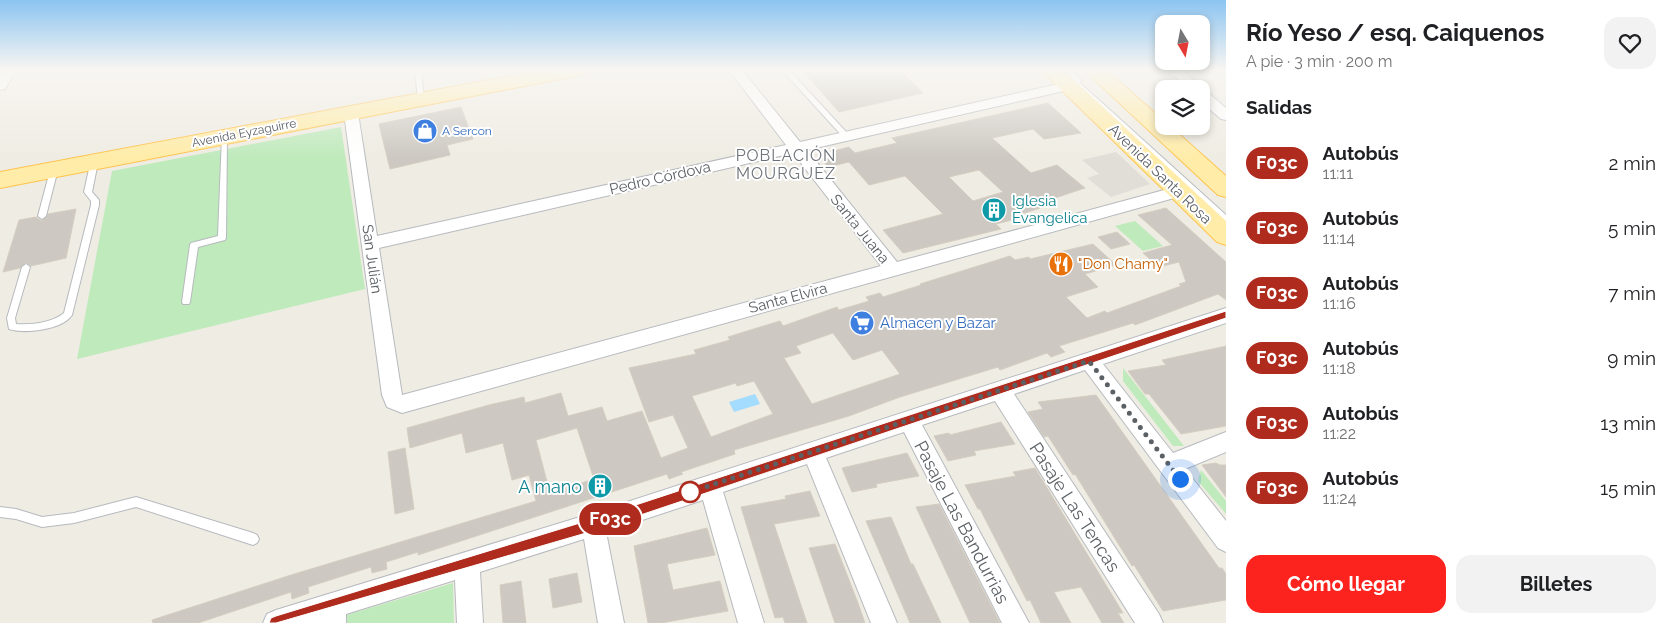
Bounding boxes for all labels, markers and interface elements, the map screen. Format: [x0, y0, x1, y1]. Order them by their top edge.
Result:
north arrow [1155, 15, 1210, 70]
map controls [1155, 15, 1210, 135]
button: heart [1604, 17, 1656, 69]
text: Río Yeso / esq. Caiquenos [1246, 18, 1544, 47]
text: A pie · 3 min · 200 m [1246, 52, 1392, 71]
button: layers [1155, 80, 1210, 135]
text: Salidas [1246, 96, 1312, 118]
street label: Avenida Eyzaguirre [191, 116, 297, 150]
shop icon: A Sercon [412, 118, 438, 144]
street label: Avenida Santa Rosa [1105, 120, 1215, 228]
place label: A Sercon [442, 124, 492, 138]
text: Autobús [1323, 142, 1399, 164]
district label: POBLACIÓN MOURGUEZ [736, 145, 836, 183]
text: F03c [1256, 152, 1298, 173]
text: 2 min [1609, 152, 1656, 174]
street label: Pedro Córdova [608, 158, 712, 198]
text: 11:11 [1323, 164, 1353, 183]
street label: Santa Juana [827, 191, 893, 267]
place label: Iglesia Evangelica [1012, 192, 1087, 227]
building icon: Iglesia Evangelica [981, 197, 1007, 223]
text: Autobús [1323, 207, 1399, 229]
text: F03c [1256, 217, 1298, 238]
text: 5 min [1608, 217, 1656, 239]
street label: San Julián [358, 223, 386, 295]
text: 11:14 [1323, 229, 1355, 248]
restaurant icon: "Don Chamy" [1048, 251, 1074, 277]
place label: "Don Chamy" [1078, 255, 1168, 273]
text: Autobús [1323, 272, 1399, 294]
street label: Santa Elvira [747, 279, 829, 317]
text: F03c [1256, 282, 1298, 303]
text: 7 min [1608, 282, 1656, 304]
text: 11:16 [1323, 294, 1356, 313]
supermarket icon: Almacen y Bazar [849, 310, 875, 336]
place label: Almacen y Bazar [880, 314, 997, 332]
text: Autobús [1323, 337, 1399, 359]
text: F03c [1256, 347, 1298, 368]
text: 9 min [1607, 347, 1656, 369]
text: 11:18 [1323, 359, 1356, 378]
text: Autobús [1323, 402, 1399, 424]
text: F03c [1256, 412, 1298, 433]
text: 13 min [1600, 412, 1656, 434]
text: 11:22 [1323, 424, 1356, 443]
street label: Pasaje Las Bandurrias [910, 437, 1014, 607]
street label: Pasaje Las Tencas [1025, 438, 1125, 576]
your location [1168, 467, 1193, 492]
text: Autobús [1323, 467, 1399, 489]
building icon: A mano [587, 473, 613, 499]
place label: A mano [518, 476, 582, 497]
text: F03c [1256, 477, 1298, 498]
text: 15 min [1600, 477, 1656, 499]
unlabelled marker [679, 481, 701, 503]
text: 11:24 [1323, 489, 1356, 508]
line badge: F03c [575, 503, 645, 535]
text: F03c [589, 508, 631, 529]
button: Cómo llegar [1246, 555, 1446, 613]
button: Billetes [1456, 555, 1656, 613]

